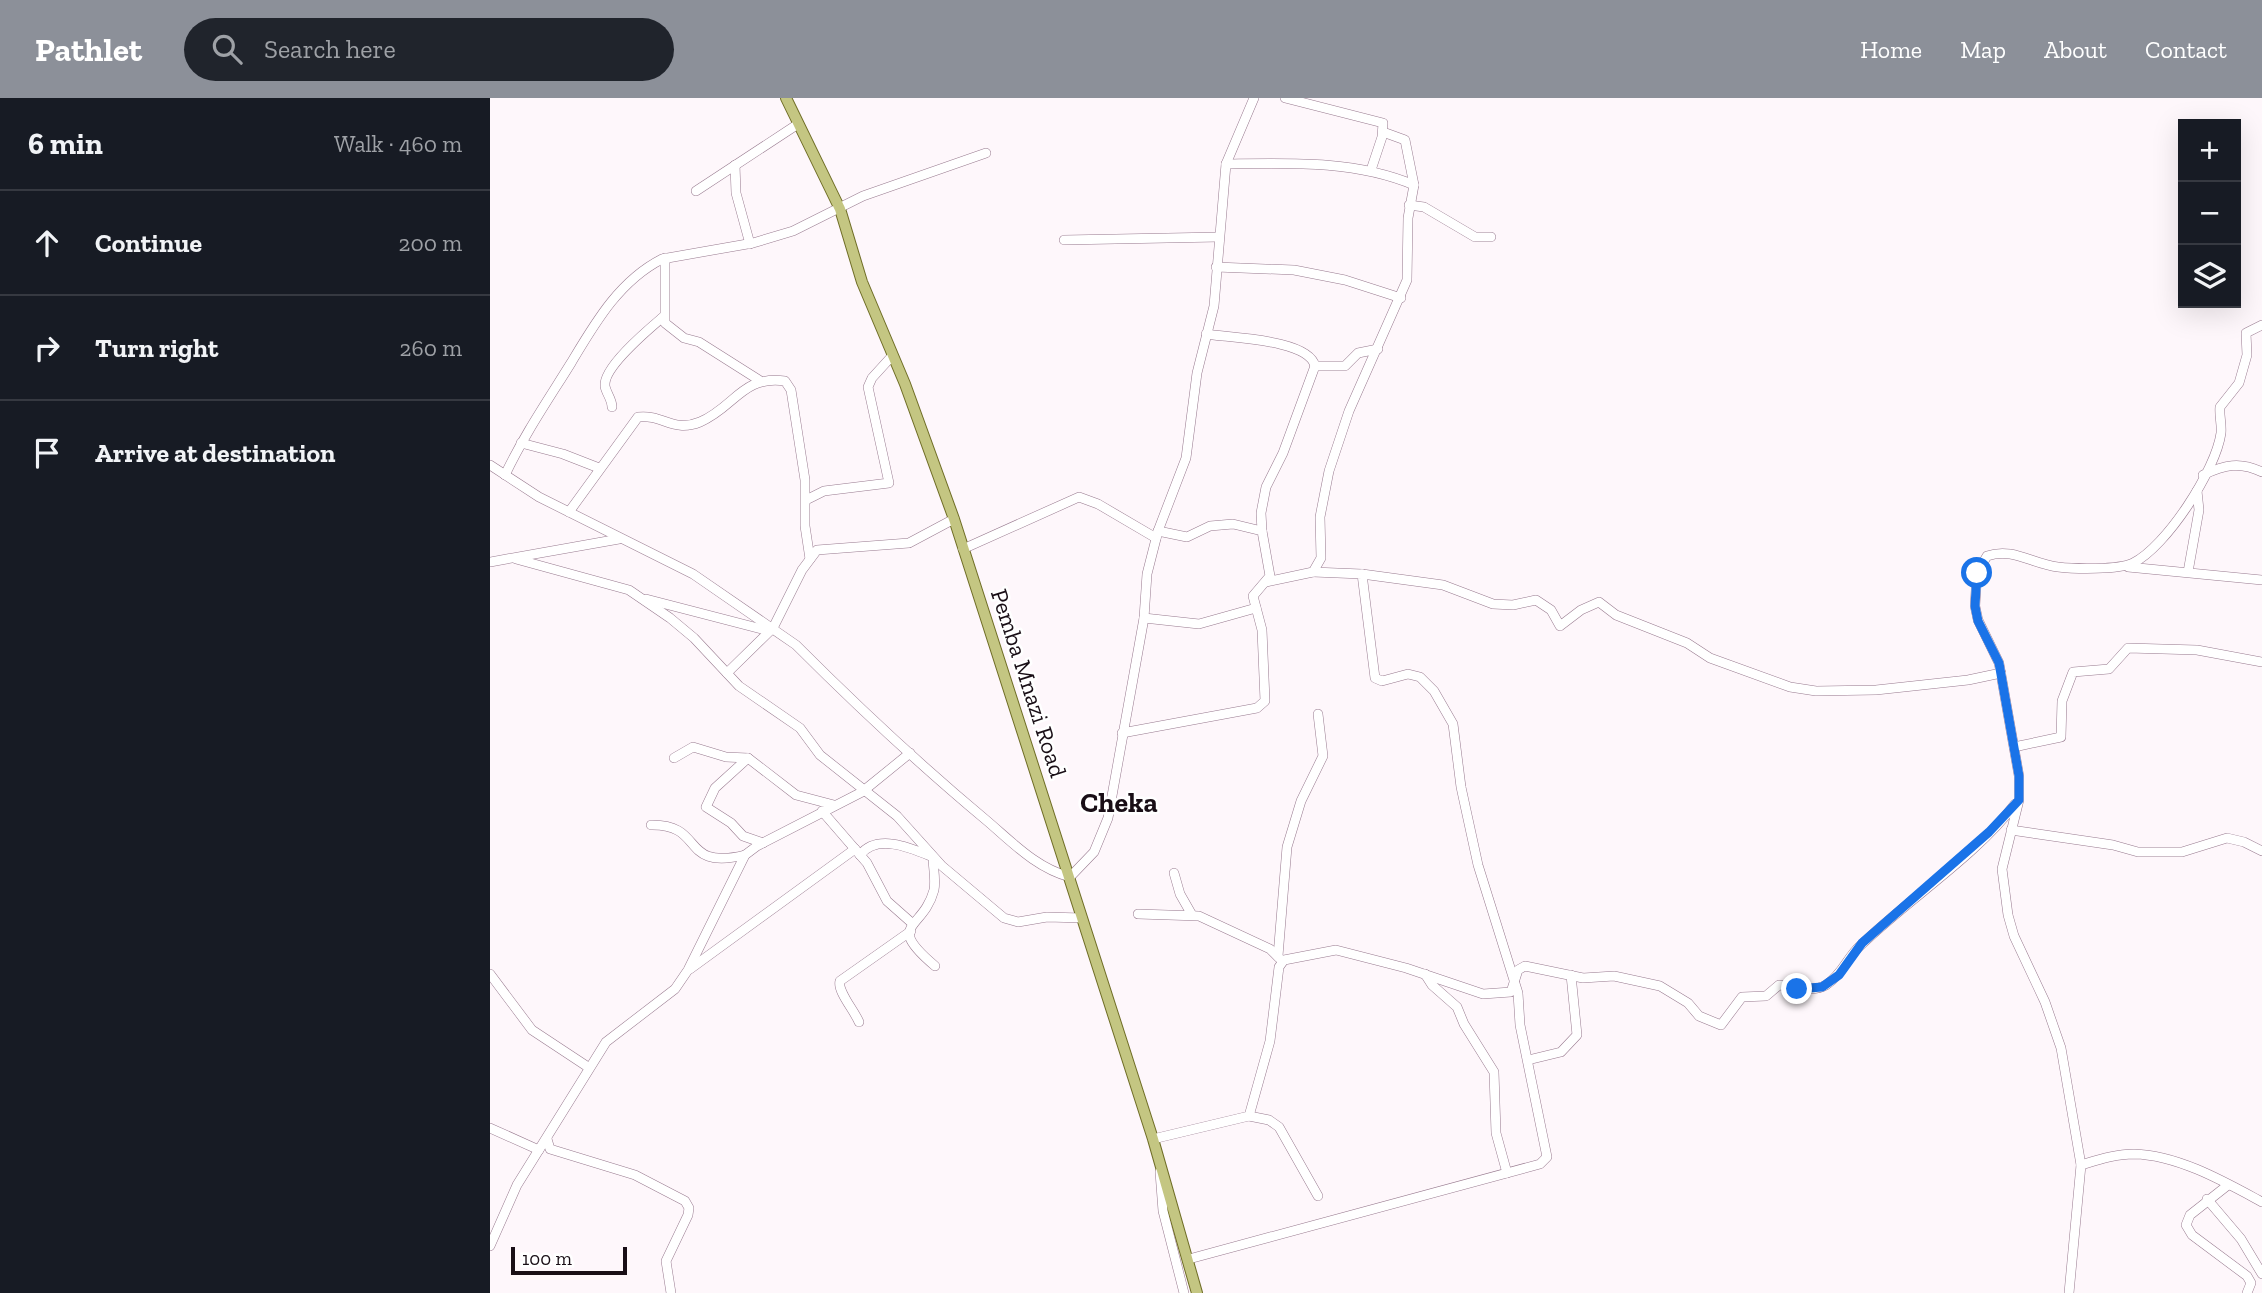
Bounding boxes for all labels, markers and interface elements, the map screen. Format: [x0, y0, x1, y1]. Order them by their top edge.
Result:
search box [184, 18, 674, 81]
text: Pathlet [35, 30, 142, 69]
icon: search [208, 30, 246, 68]
text: Search here [264, 33, 396, 65]
text: Home [1860, 35, 1922, 64]
text: Map [1960, 35, 2006, 64]
text: About [2044, 35, 2107, 64]
text: Contact [2145, 35, 2227, 64]
map controls [2178, 119, 2241, 308]
button: + [2178, 119, 2241, 182]
text: 6 min [28, 126, 103, 162]
text: Walk · 460 m [334, 130, 462, 158]
button: − [2178, 182, 2241, 245]
icon: ahead [28, 224, 66, 262]
text: Continue [95, 227, 202, 259]
text: 200 m [399, 229, 462, 257]
button: layers [2178, 245, 2241, 308]
icon: right [28, 329, 66, 367]
text: Turn right [95, 332, 218, 364]
text: 260 m [400, 334, 462, 362]
icon: arrive [28, 434, 66, 472]
text: Arrive at destination [95, 437, 335, 469]
route start [1961, 557, 1992, 588]
street label: Pemba Mnazi Road [985, 585, 1073, 781]
district label: Cheka [1080, 786, 1158, 819]
route end [1781, 973, 1812, 1004]
scale bar [511, 1244, 626, 1276]
text: 100 m [522, 1247, 572, 1270]

